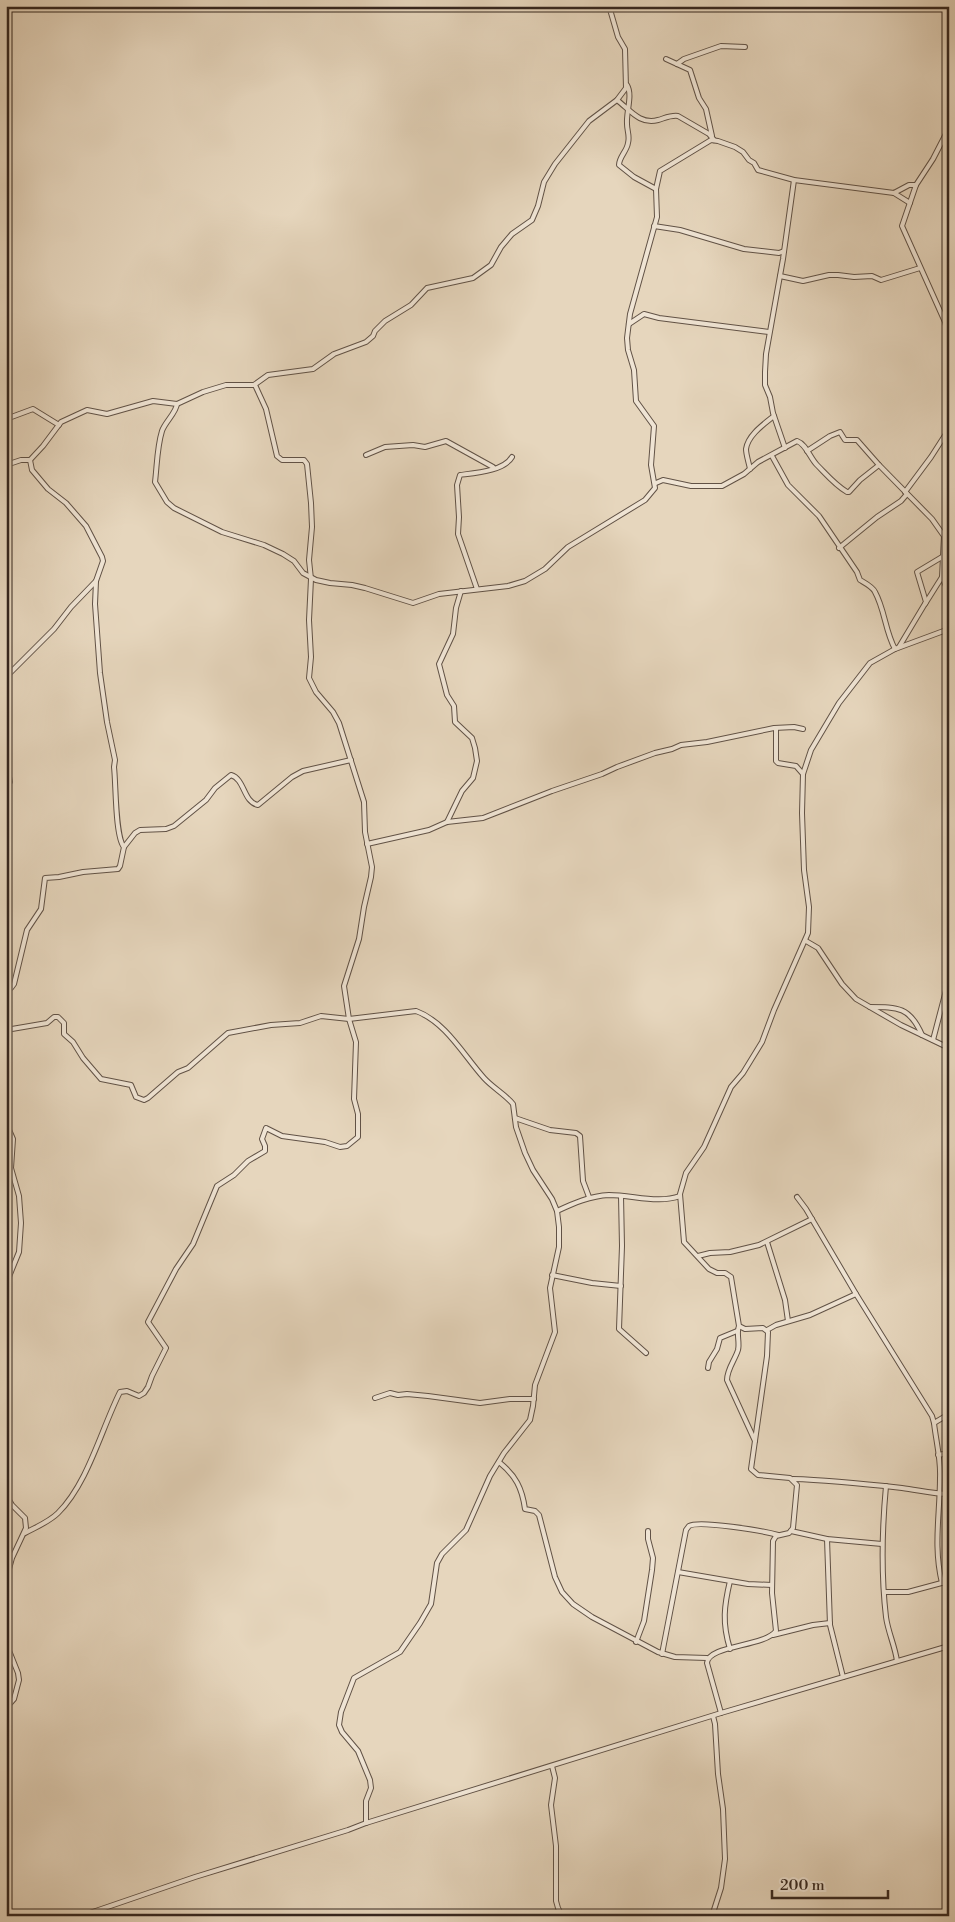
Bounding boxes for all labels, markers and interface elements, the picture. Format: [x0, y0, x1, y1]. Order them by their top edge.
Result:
scale bar [772, 1867, 889, 1899]
text: 200 m [780, 1876, 825, 1895]

